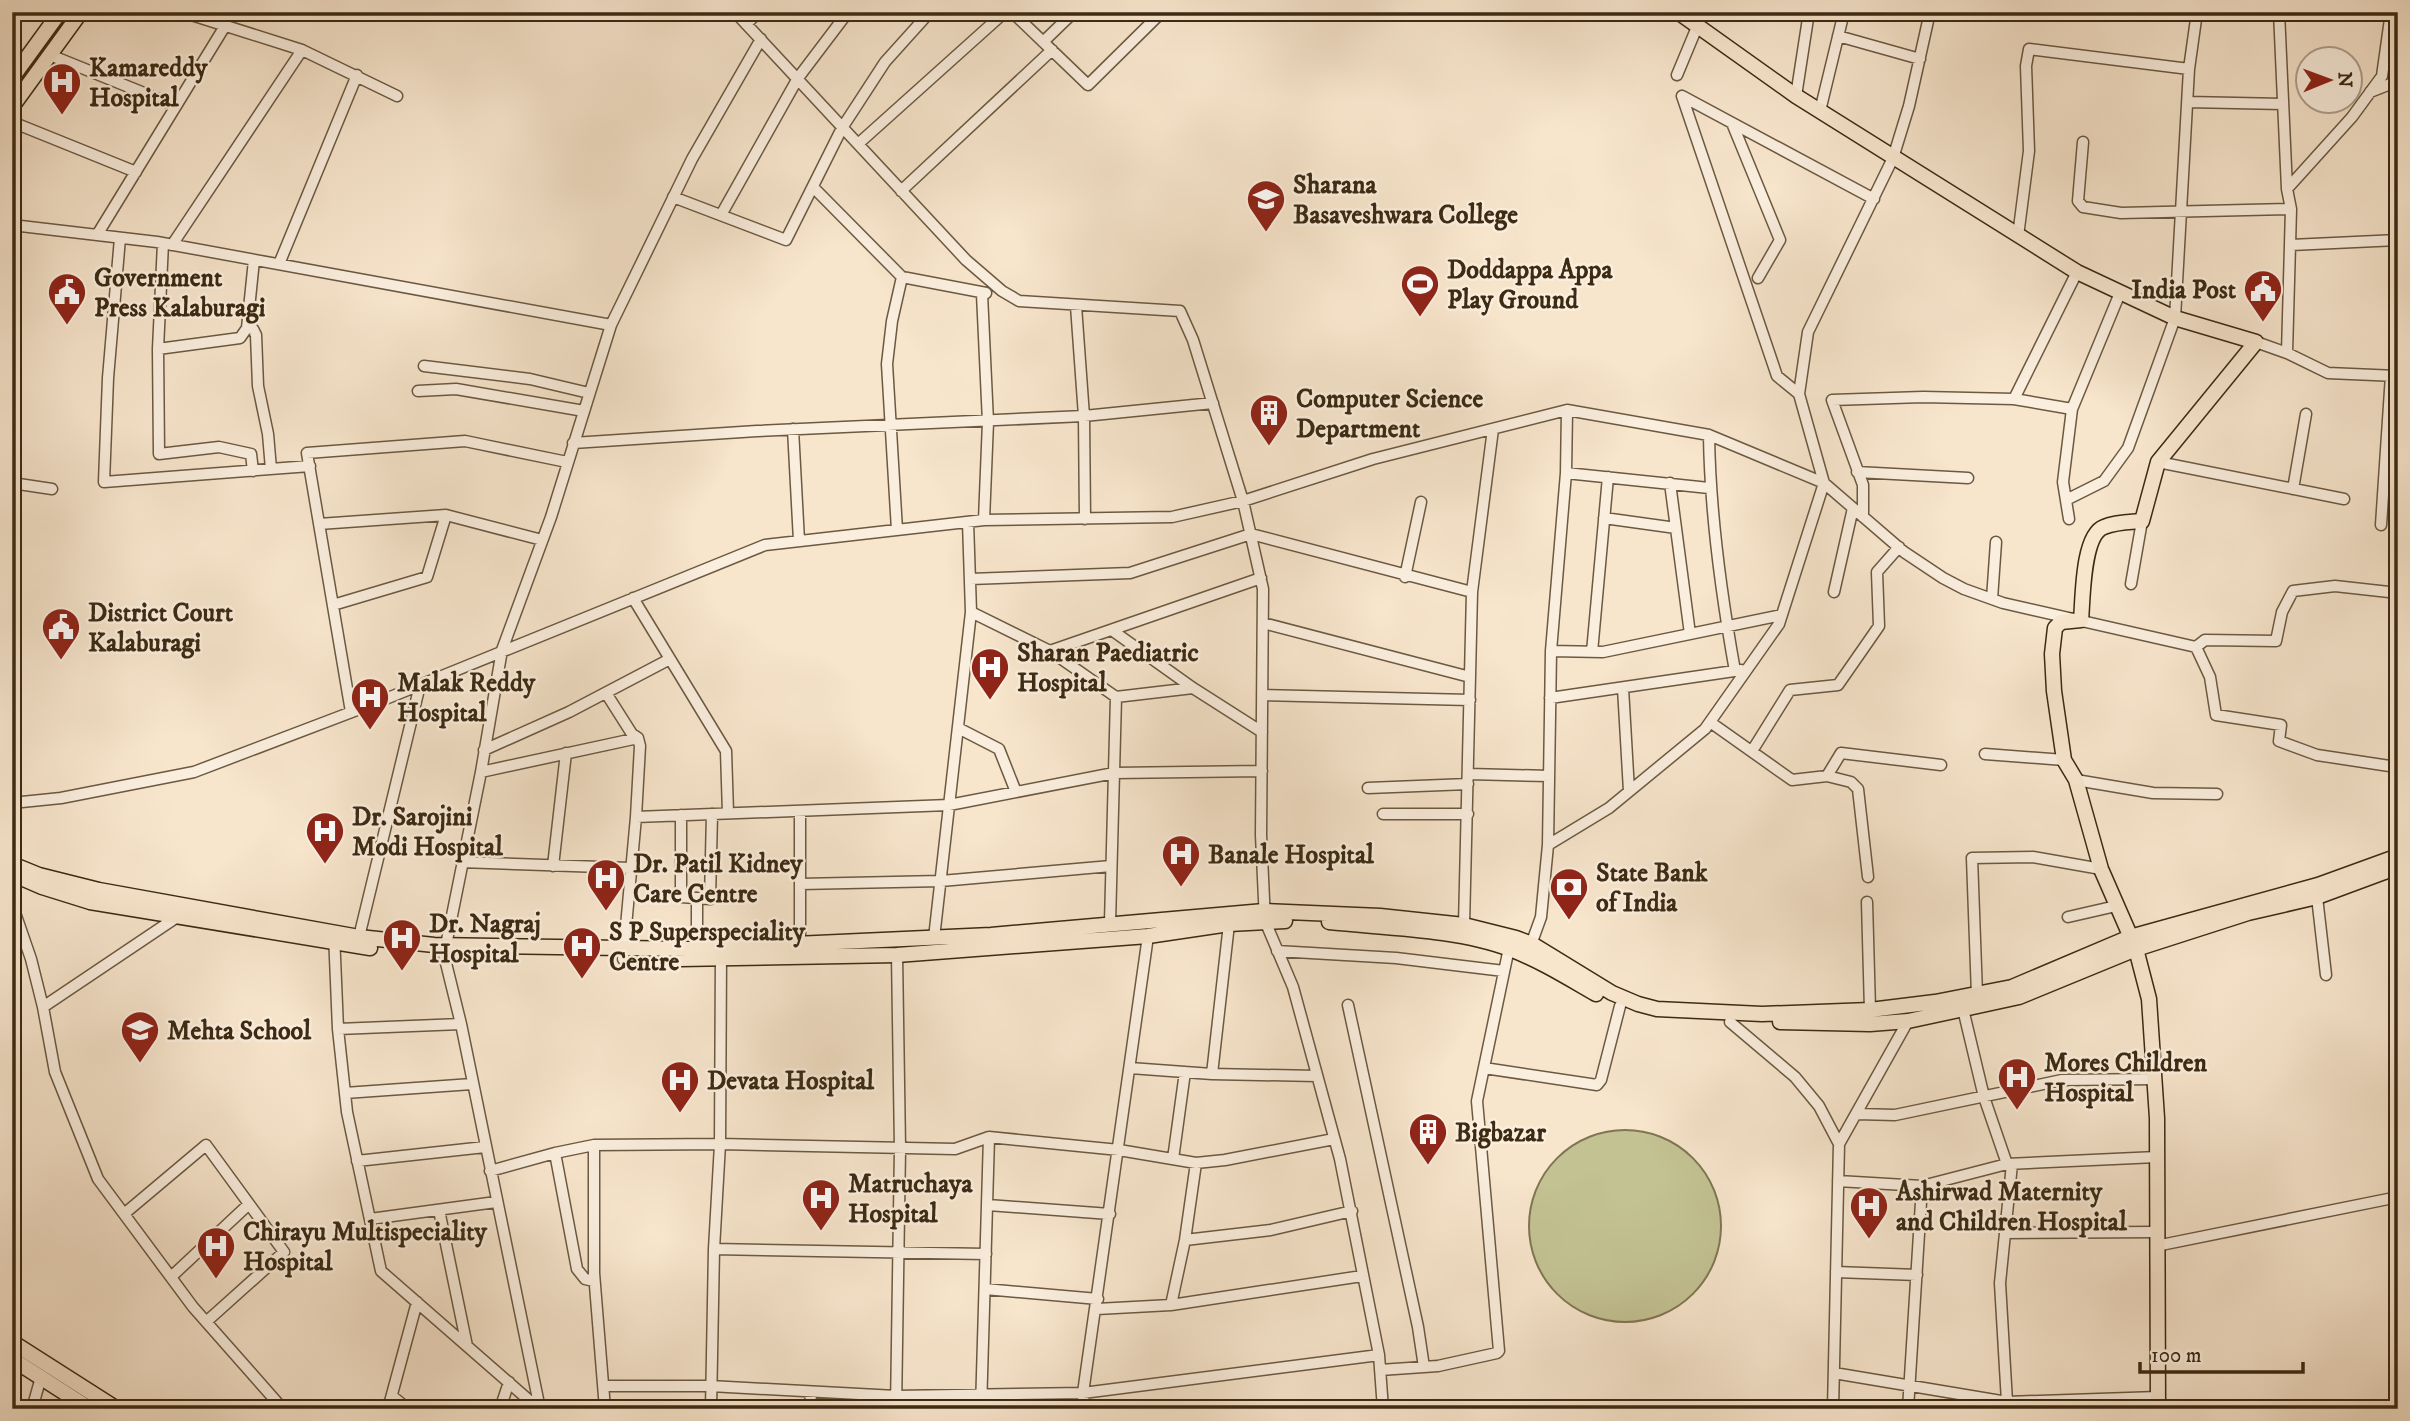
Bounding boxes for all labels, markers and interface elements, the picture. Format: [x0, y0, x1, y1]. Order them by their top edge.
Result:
north arrow [2294, 46, 2364, 116]
place label: Kamareddy Hospital [89, 52, 208, 115]
hospital icon: Kamareddy Hospital [41, 61, 83, 116]
text: N [2333, 72, 2356, 88]
place label: Sharana Basaveshwara College [1293, 169, 1518, 232]
school or university icon: Sharana Basaveshwara College [1245, 178, 1287, 233]
place label: Doddappa Appa Play Ground [1447, 254, 1613, 317]
place label: Government Press Kalaburagi [94, 262, 266, 325]
sports icon: Doddappa Appa Play Ground [1399, 263, 1441, 318]
public building icon: India Post [2242, 268, 2284, 323]
public building icon: Government Press Kalaburagi [46, 271, 88, 326]
place label: India Post [2131, 274, 2237, 307]
place label: Computer Science Department [1296, 383, 1483, 446]
building icon: Computer Science Department [1248, 392, 1290, 447]
place label: District Court Kalaburagi [88, 597, 234, 660]
public building icon: District Court Kalaburagi [40, 606, 82, 661]
place label: Sharan Paediatric Hospital [1017, 637, 1199, 700]
hospital icon: Sharan Paediatric Hospital [969, 646, 1011, 701]
place label: Malak Reddy Hospital [397, 667, 536, 730]
hospital icon: Malak Reddy Hospital [349, 676, 391, 731]
place label: Dr. Sarojini Modi Hospital [352, 801, 504, 864]
hospital icon: Dr. Sarojini Modi Hospital [304, 810, 346, 865]
hospital icon: Banale Hospital [1160, 833, 1202, 888]
place label: Banale Hospital [1208, 839, 1375, 872]
place label: Dr. Patil Kidney Care Centre [633, 848, 803, 911]
hospital icon: Dr. Patil Kidney Care Centre [585, 857, 627, 912]
place label: State Bank of India [1596, 857, 1709, 920]
bank icon: State Bank of India [1548, 866, 1590, 921]
place label: Dr. Nagraj Hospital [429, 908, 541, 971]
place label: S P Superspeciality Centre [609, 916, 806, 979]
hospital icon: Dr. Nagraj Hospital [381, 917, 423, 972]
hospital icon: S P Superspeciality Centre [561, 925, 603, 980]
school or university icon: Mehta School [119, 1009, 161, 1064]
place label: Mehta School [167, 1015, 312, 1048]
place label: Mores Children Hospital [2044, 1047, 2207, 1110]
hospital icon: Mores Children Hospital [1996, 1056, 2038, 1111]
hospital icon: Devata Hospital [659, 1059, 701, 1114]
place label: Devata Hospital [707, 1065, 875, 1098]
building icon: Bigbazar [1407, 1111, 1449, 1166]
place label: Bigbazar [1455, 1117, 1546, 1150]
place label: Matruchaya Hospital [848, 1168, 973, 1231]
place label: Ashirwad Maternity and Children Hospital [1895, 1176, 2128, 1239]
hospital icon: Matruchaya Hospital [800, 1177, 842, 1232]
hospital icon: Ashirwad Maternity and Children Hospital [1848, 1185, 1890, 1240]
place label: Chirayu Multispeciality Hospital [243, 1216, 488, 1279]
hospital icon: Chirayu Multispeciality Hospital [195, 1225, 237, 1280]
scale bar [2140, 1330, 2303, 1374]
text: 100 m [2151, 1343, 2202, 1369]

